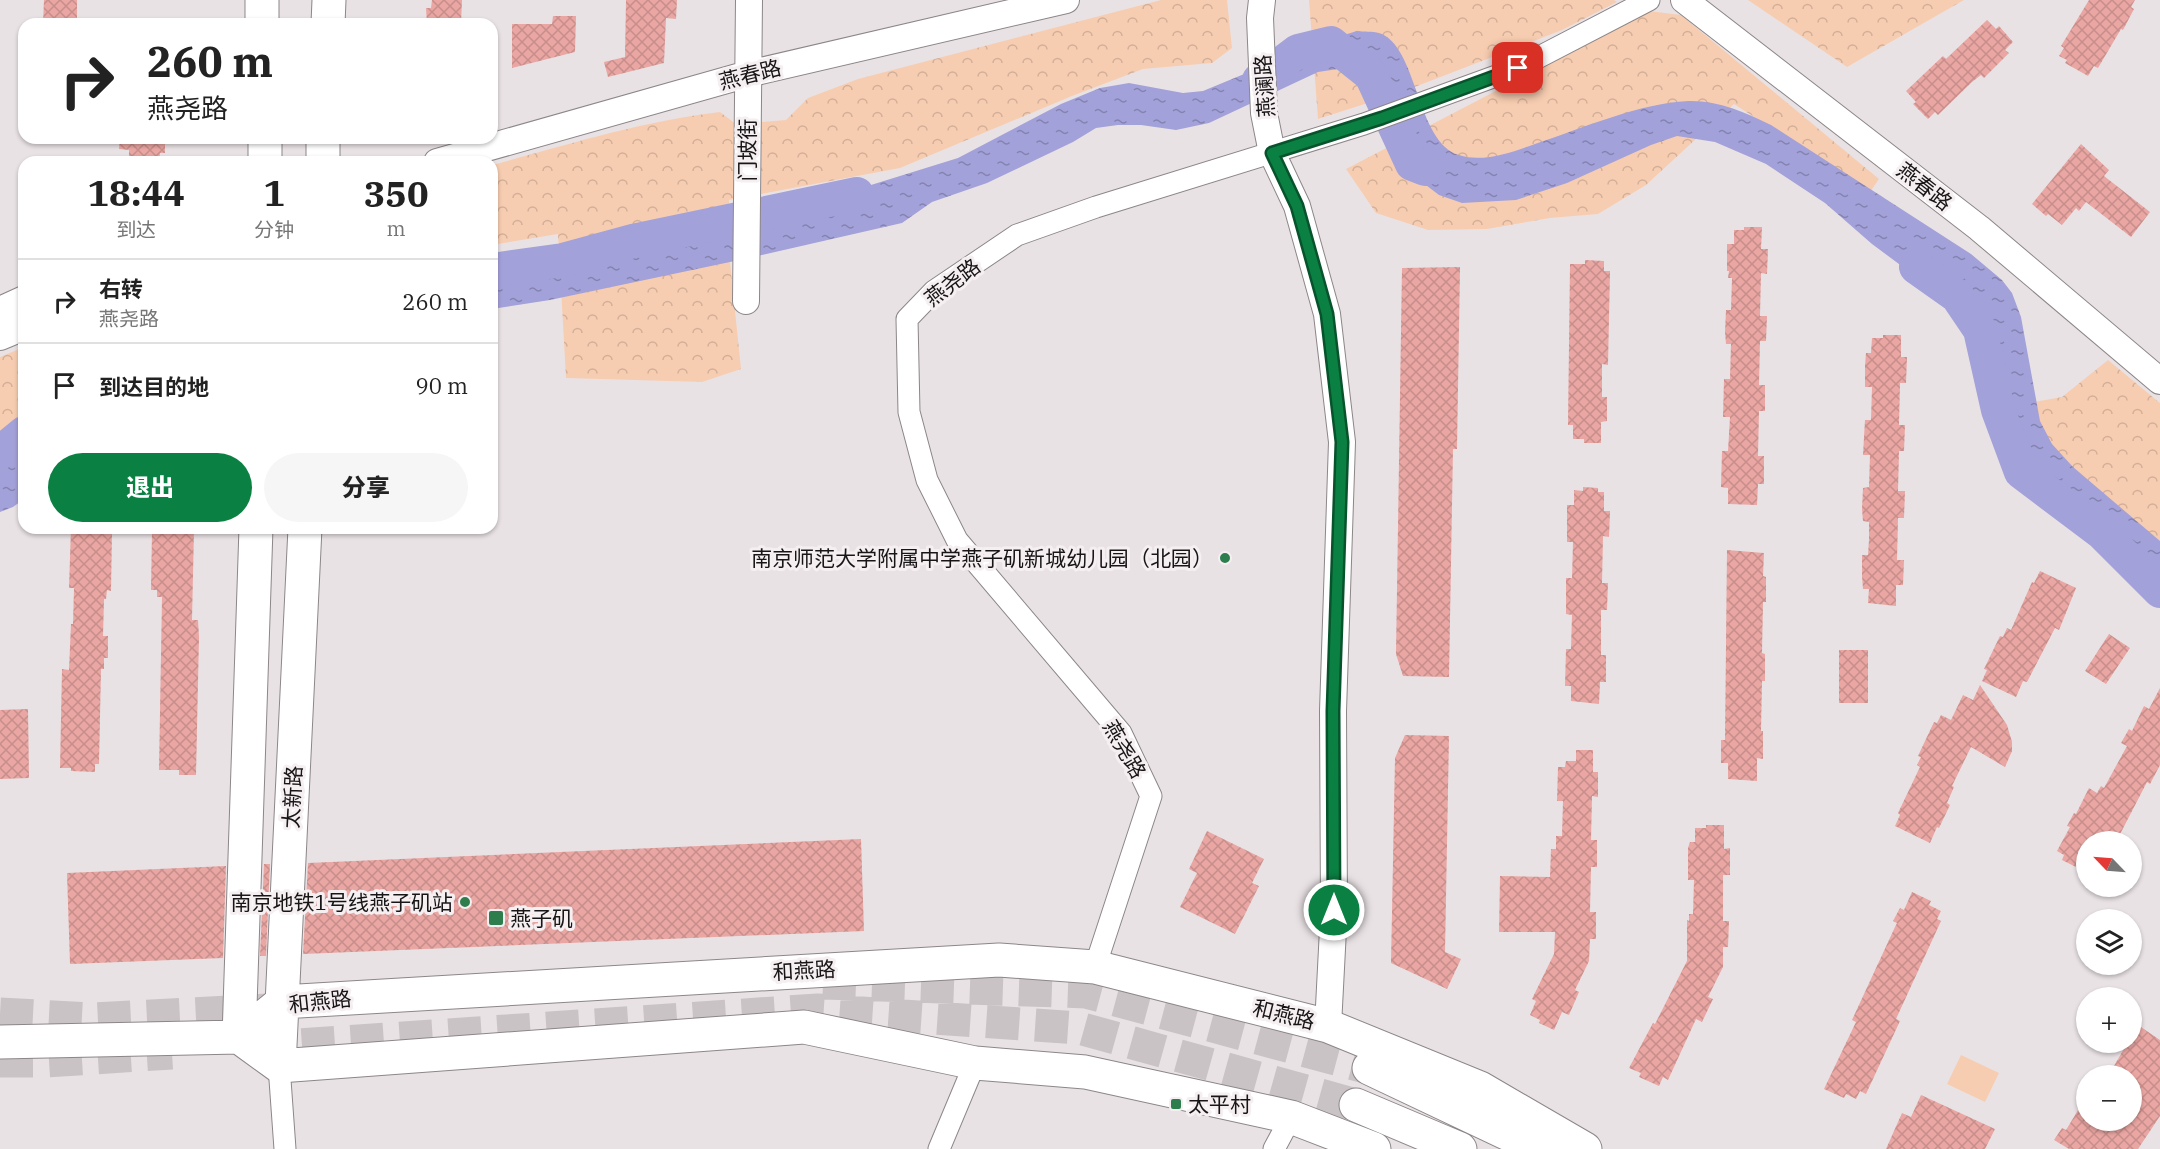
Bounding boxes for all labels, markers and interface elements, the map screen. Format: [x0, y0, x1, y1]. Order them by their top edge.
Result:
text: 260 m [147, 34, 273, 89]
icon: right [48, 42, 126, 120]
pin [1492, 42, 1543, 93]
icon: arrive [1501, 51, 1534, 84]
street label: 燕春路 [716, 53, 784, 95]
street label: 燕澜路 [1248, 54, 1280, 118]
text: 燕尧路 [147, 90, 228, 125]
street label: 门坡街 [733, 119, 761, 182]
street label: 燕春路 [1892, 156, 1958, 216]
text: 18:44 [87, 169, 185, 216]
text: 1 [263, 169, 285, 216]
text: 350 [364, 170, 429, 217]
text: m [387, 215, 406, 242]
text: 到达 [116, 216, 156, 243]
text: 分钟 [254, 216, 294, 243]
street label: 燕尧路 [918, 252, 986, 312]
text: 右转 [99, 274, 143, 303]
icon: right [48, 285, 81, 318]
text: 260 m [402, 287, 468, 316]
text: 燕尧路 [99, 305, 159, 332]
icon: arrive [48, 369, 81, 402]
text: 90 m [416, 371, 468, 400]
text: 到达目的地 [99, 372, 209, 401]
button: 退出 [48, 453, 252, 522]
button: 分享 [264, 453, 468, 522]
place label: 南京师范大学附属中学燕子矶新城幼儿园（北园） [751, 544, 1213, 572]
marker: 南京师范大学附属中学燕子矶新城幼儿园（北园） [1218, 551, 1232, 565]
street label: 燕尧路 [1097, 715, 1153, 783]
street label: 太新路 [276, 765, 308, 829]
north arrow [2076, 831, 2142, 897]
map controls [2076, 831, 2142, 1131]
position arrow [1302, 878, 1366, 942]
place label: 南京地铁1号线燕子矶站 [230, 888, 453, 916]
marker: 南京地铁1号线燕子矶站 [458, 895, 472, 909]
place label: 燕子矶 [510, 904, 573, 932]
marker: 燕子矶 [487, 909, 505, 927]
button: layers [2076, 909, 2142, 975]
street label: 和燕路 [772, 954, 836, 986]
street label: 和燕路 [287, 984, 353, 1018]
button: + [2076, 987, 2142, 1053]
street label: 和燕路 [1250, 993, 1318, 1035]
button: − [2076, 1065, 2142, 1131]
place label: 太平村 [1188, 1090, 1251, 1118]
marker: 太平村 [1169, 1097, 1183, 1111]

